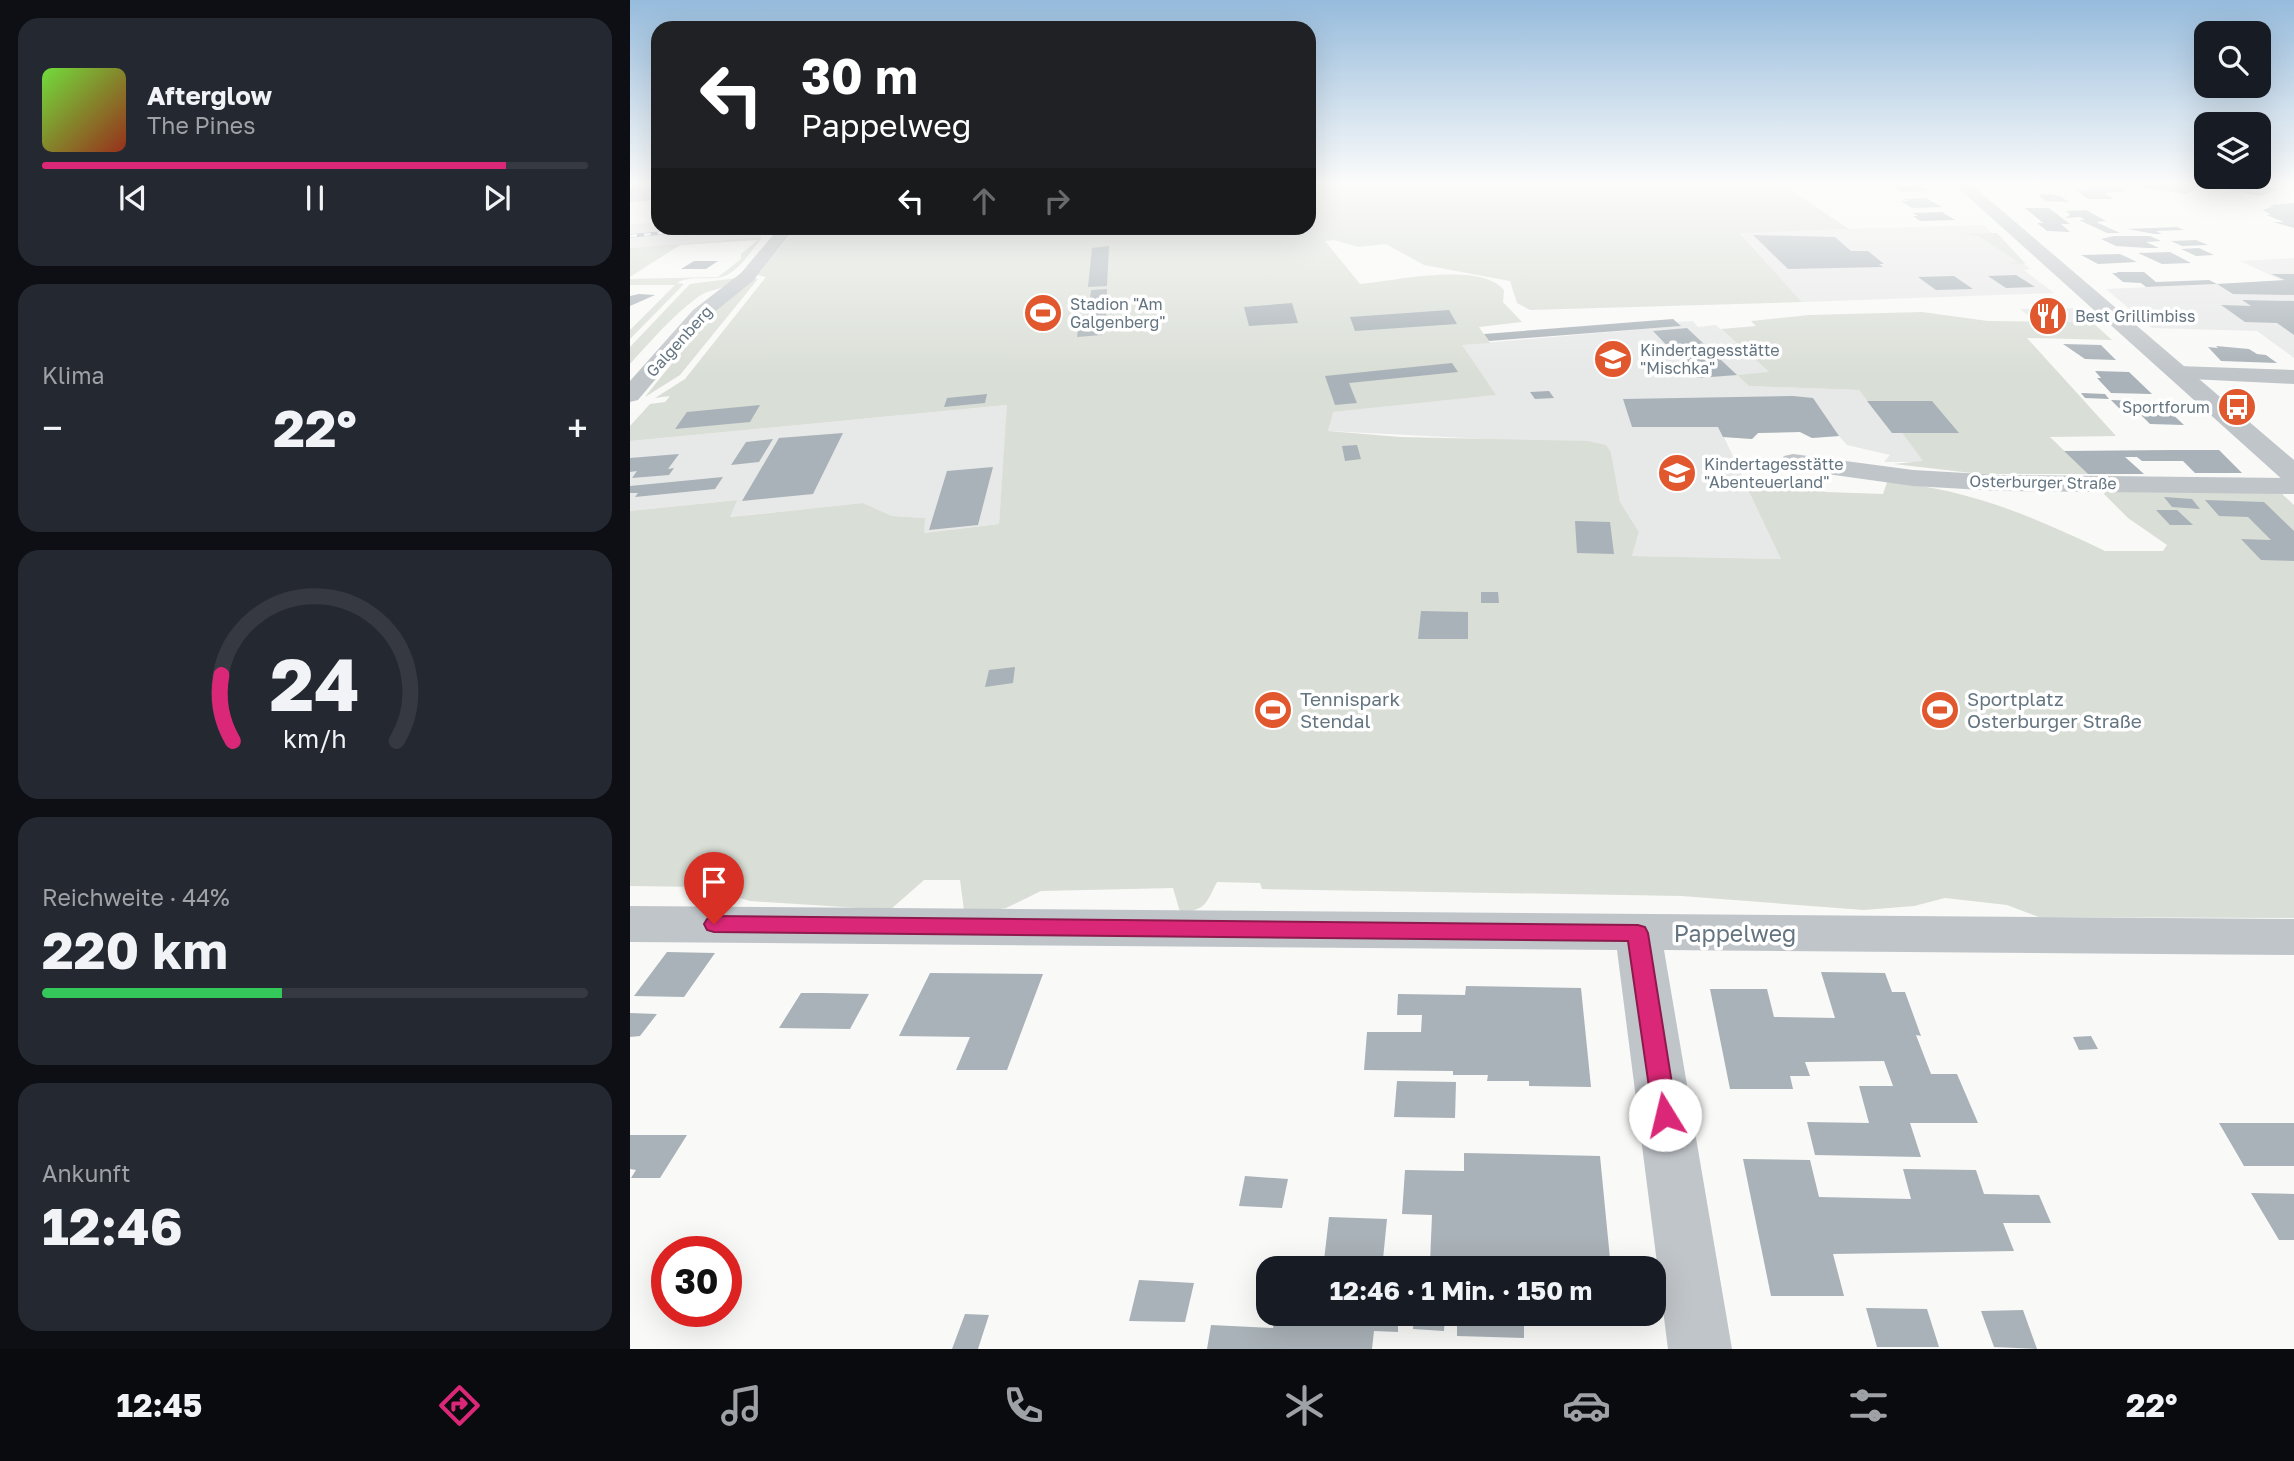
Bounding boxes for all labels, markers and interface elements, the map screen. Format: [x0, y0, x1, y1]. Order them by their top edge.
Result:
map controls [2194, 21, 2271, 189]
button: search [2194, 21, 2271, 98]
text: 30 m [801, 46, 918, 105]
icon: left [686, 49, 777, 140]
text: Afterglow [147, 80, 272, 111]
text: Pappelweg [801, 106, 971, 144]
text: The Pines [147, 111, 255, 139]
button: layers [2194, 112, 2271, 189]
icon: previous [114, 179, 152, 217]
icon: pause [296, 179, 334, 217]
icon: next [478, 179, 516, 217]
icon: left [892, 182, 930, 220]
icon: ahead [965, 182, 1003, 220]
icon: right [1038, 182, 1076, 220]
sports icon: Stadion "Am Galgenberg" [1022, 292, 1064, 334]
place label: Stadion "Am Galgenberg" [1070, 294, 1166, 332]
restaurant icon: Best Grillimbiss [2027, 295, 2069, 337]
street label: Galgenberg [642, 301, 716, 381]
place label: Best Grillimbiss [2075, 306, 2195, 326]
school or university icon: Kindertagesstätte "Mischka" [1592, 338, 1634, 380]
place label: Kindertagesstätte "Mischka" [1640, 340, 1780, 378]
text: Klima [42, 361, 105, 389]
bus stop icon: Sportforum [2216, 386, 2258, 428]
text: 22° [273, 396, 357, 458]
place label: Sportforum [2122, 397, 2210, 417]
text: − [42, 405, 63, 450]
text: + [567, 405, 588, 450]
school or university icon: Kindertagesstätte "Abenteuerland" [1656, 452, 1698, 494]
place label: Kindertagesstätte "Abenteuerland" [1704, 454, 1844, 492]
street label: Osterburger Straße [1969, 471, 2117, 493]
text: 24 [270, 640, 360, 727]
place label: Tennispark Stendal [1300, 687, 1400, 732]
place label: Sportplatz Osterburger Straße [1967, 687, 2142, 732]
sports icon: Tennispark Stendal [1252, 689, 1294, 731]
sports icon: Sportplatz Osterburger Straße [1919, 689, 1961, 731]
text: km/h [283, 722, 347, 753]
pin [684, 852, 744, 924]
icon: arrive [695, 863, 733, 901]
text: Reichweite · 44% [42, 883, 230, 911]
text: 220 km [42, 918, 228, 980]
street label: Pappelweg [1674, 919, 1796, 947]
position arrow [1628, 1078, 1702, 1152]
text: Ankunft [42, 1159, 130, 1187]
text: 12:46 [42, 1194, 183, 1256]
speed limit sign: 30 [651, 1236, 742, 1327]
text: 12:46 · 1 Min. · 150 m [1330, 1275, 1592, 1306]
icon: directions [435, 1381, 484, 1430]
icon: music [717, 1381, 766, 1430]
icon: phone [999, 1381, 1048, 1430]
icon: climate [1280, 1381, 1329, 1430]
icon: car [1562, 1381, 1611, 1430]
icon: filters [1844, 1381, 1893, 1430]
text: 12:45 [116, 1386, 202, 1424]
text: 22° [2126, 1386, 2178, 1424]

